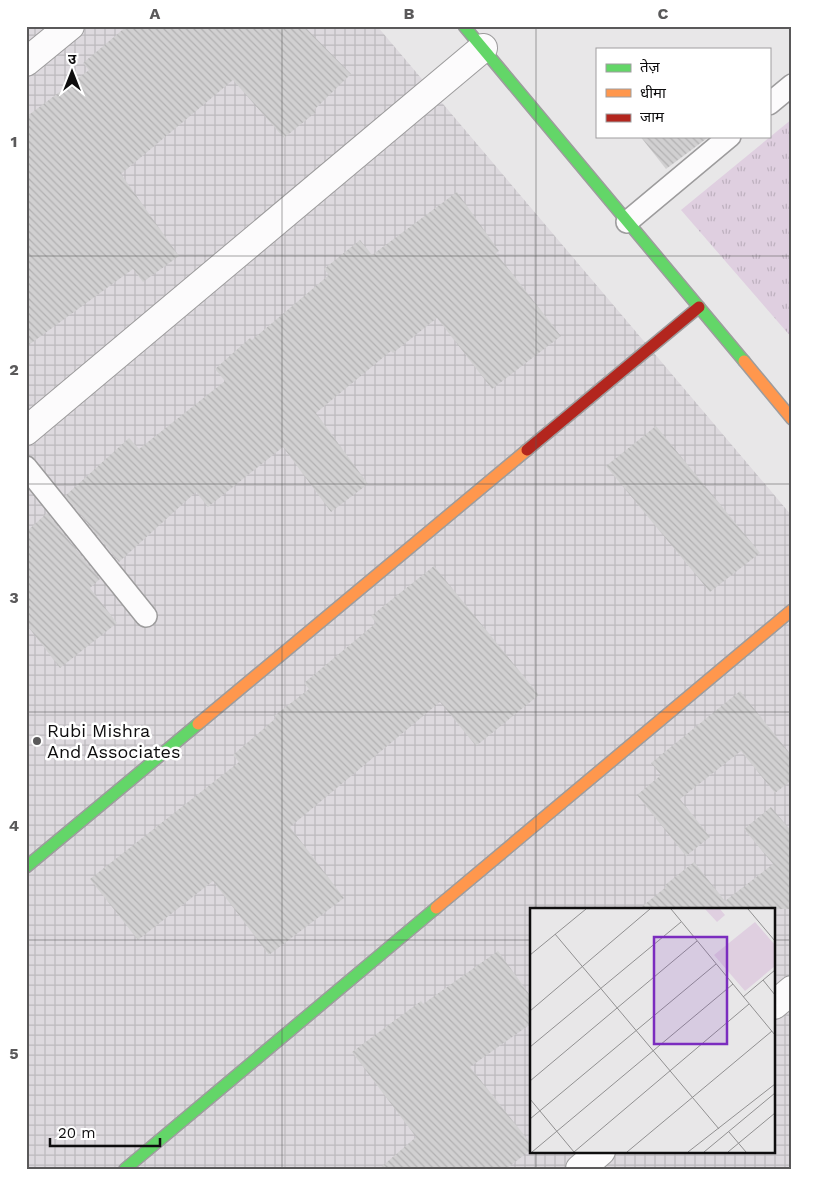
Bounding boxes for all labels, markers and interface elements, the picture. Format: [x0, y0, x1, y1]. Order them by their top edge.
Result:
text: A [150, 4, 161, 23]
text: B [404, 4, 415, 23]
text: C [658, 4, 669, 23]
north arrow [48, 48, 98, 98]
legend [596, 48, 770, 138]
text: उ [68, 51, 77, 67]
text: तेज़ [640, 58, 661, 76]
text: धीमा [640, 84, 667, 102]
text: जाम [640, 108, 665, 126]
text: 1 [11, 132, 17, 151]
text: 2 [9, 360, 19, 379]
text: 3 [9, 588, 19, 607]
place label: Rubi Mishra And Associates [47, 720, 180, 762]
marker: Rubi Mishra And Associates [31, 735, 43, 747]
text: 4 [9, 816, 19, 835]
inset map [530, 908, 776, 1152]
text: 5 [9, 1044, 19, 1063]
scale bar [50, 1115, 160, 1147]
text: 20 m [58, 1124, 96, 1142]

